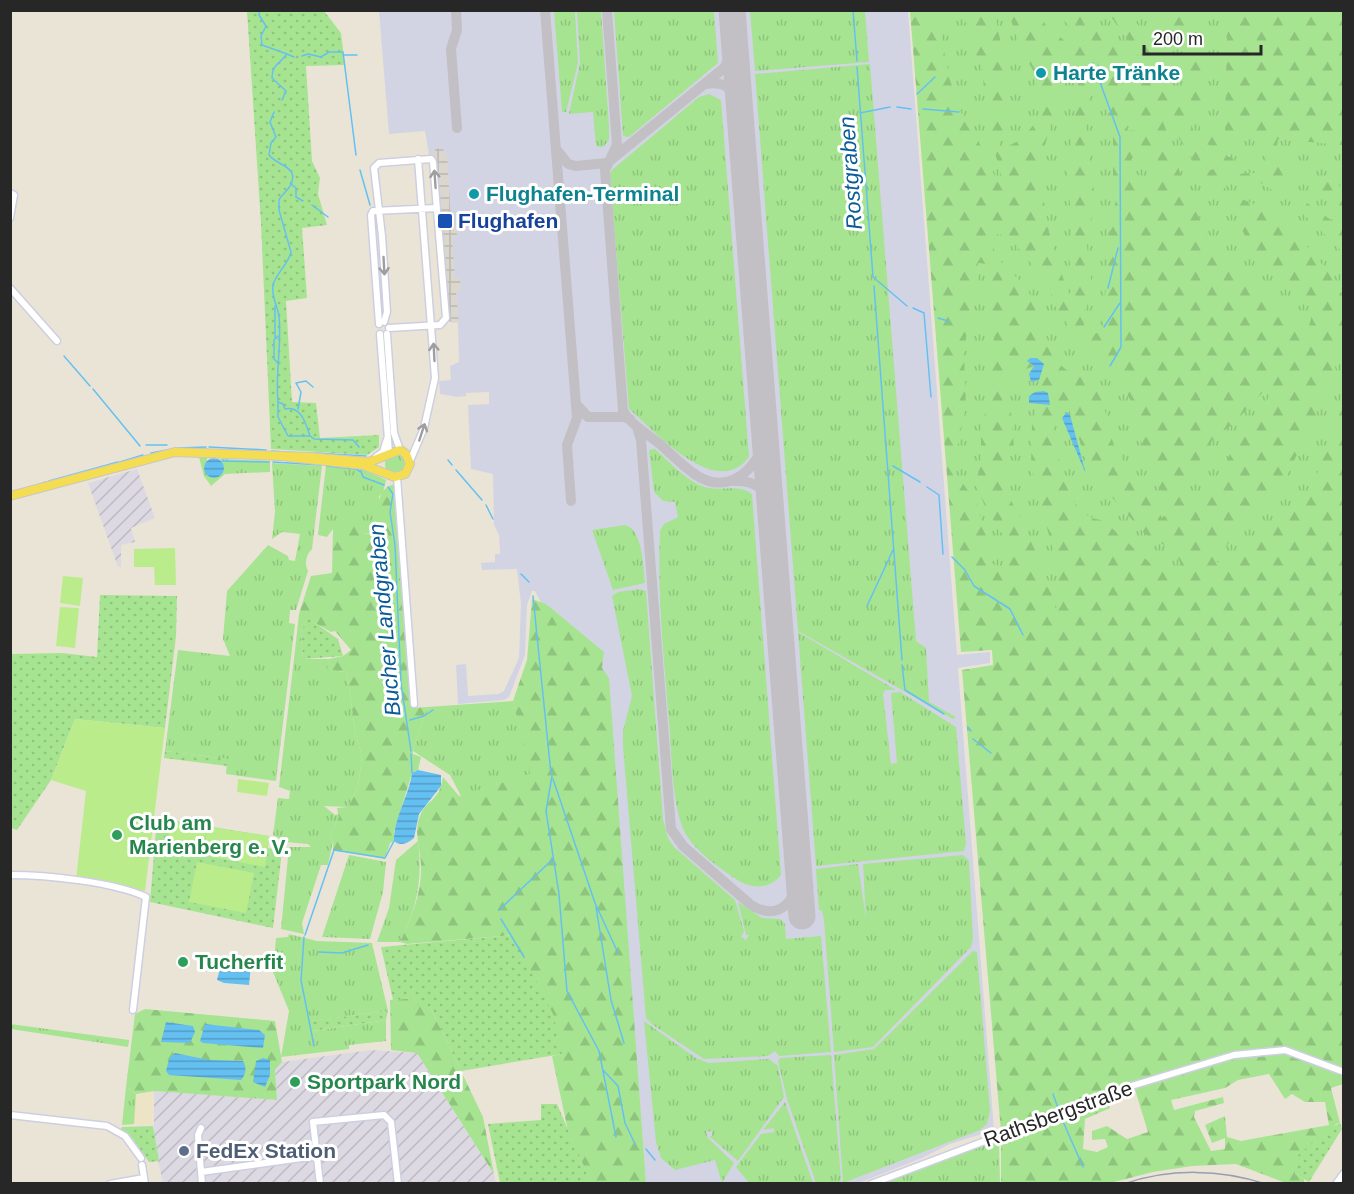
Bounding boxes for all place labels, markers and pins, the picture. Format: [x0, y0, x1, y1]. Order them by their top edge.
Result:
place label: Harte Tränke [1053, 61, 1180, 84]
marker: Harte Tränke [1034, 66, 1048, 80]
place label: Flughafen-Terminal [486, 182, 679, 205]
marker: Flughafen-Terminal [467, 187, 481, 201]
place label: Flughafen [458, 209, 558, 232]
marker: Flughafen [436, 212, 454, 230]
place label: Club am Marienberg e. V. [129, 811, 289, 858]
marker: Club am Marienberg e. V. [110, 828, 124, 842]
place label: Tucherfit [195, 950, 283, 973]
marker: Tucherfit [176, 955, 190, 969]
place label: Sportpark Nord [307, 1070, 461, 1093]
marker: Sportpark Nord [288, 1075, 302, 1089]
place label: FedEx Station [196, 1139, 336, 1162]
marker: FedEx Station [177, 1144, 191, 1158]

